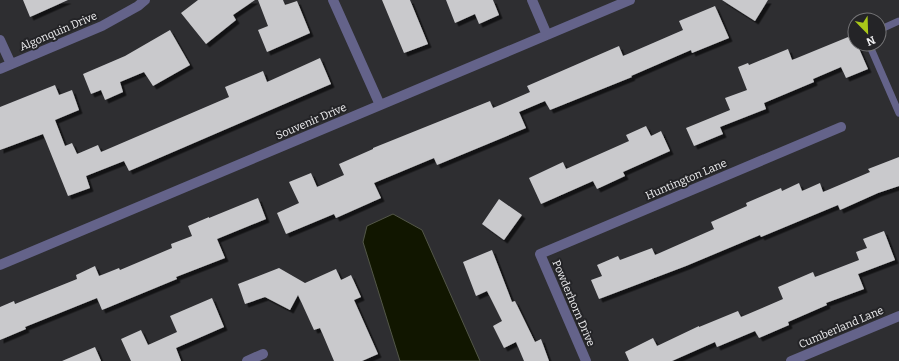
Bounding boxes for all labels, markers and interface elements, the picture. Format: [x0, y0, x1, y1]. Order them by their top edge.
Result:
street label: Algonquin Drive [18, 9, 99, 54]
north arrow [847, 12, 887, 52]
text: N [864, 33, 877, 49]
street label: Souvenir Drive [274, 101, 348, 142]
street label: Huntington Lane [644, 156, 729, 202]
street label: Powderhorn Drive [549, 258, 598, 348]
street label: Cumberland Lane [797, 304, 886, 351]

